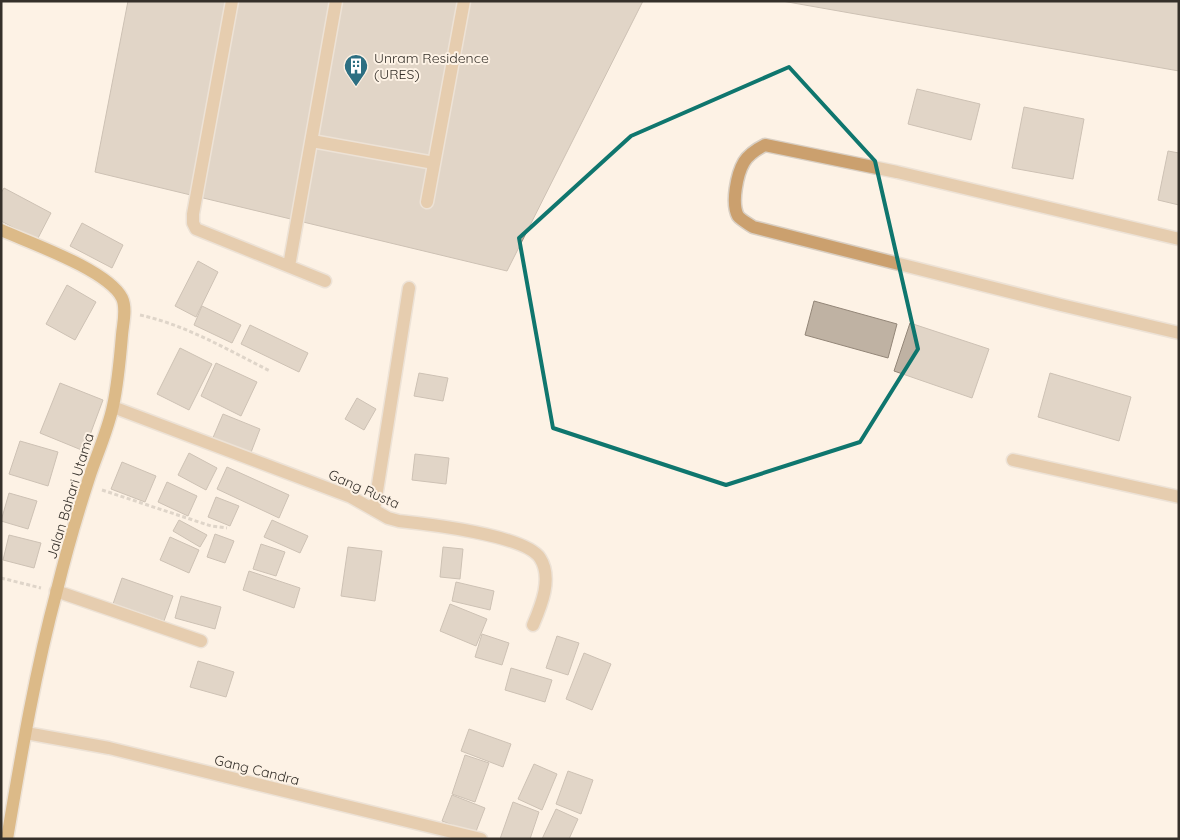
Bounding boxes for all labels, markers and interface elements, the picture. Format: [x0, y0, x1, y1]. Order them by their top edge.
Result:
place label: Unram Residence (URES) [374, 49, 489, 83]
building icon: Unram Residence (URES) [343, 53, 369, 87]
street label: Jalan Bahari Utama [42, 431, 98, 561]
street label: Gang Rusta [326, 465, 402, 513]
street label: Gang Candra [213, 751, 301, 789]

